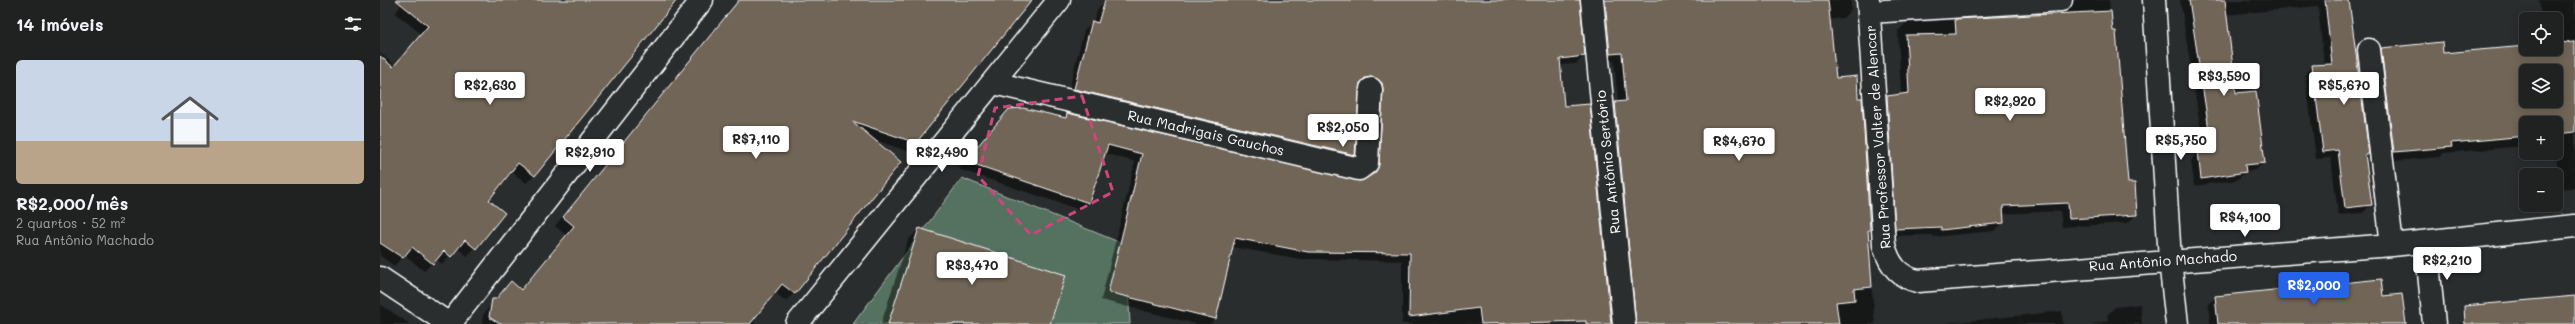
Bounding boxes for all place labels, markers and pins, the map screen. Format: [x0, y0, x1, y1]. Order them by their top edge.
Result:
pin: R$3,590 [2187, 63, 2261, 97]
pin: R$2,630 [453, 72, 527, 106]
pin: R$5,670 [2307, 72, 2381, 106]
pin: R$2,920 [1973, 88, 2047, 122]
pin: R$2,050 [1306, 114, 1380, 148]
pin: R$7,110 [719, 126, 793, 160]
pin: R$5,750 [2144, 127, 2218, 161]
pin: R$4,670 [1702, 128, 1776, 162]
pin: R$2,910 [553, 139, 627, 173]
pin: R$2,490 [905, 139, 979, 173]
pin: R$4,100 [2208, 204, 2282, 238]
pin: R$2,210 [2410, 247, 2484, 281]
pin: R$3,470 [935, 252, 1009, 286]
pin: R$2,000 [2277, 272, 2351, 306]

